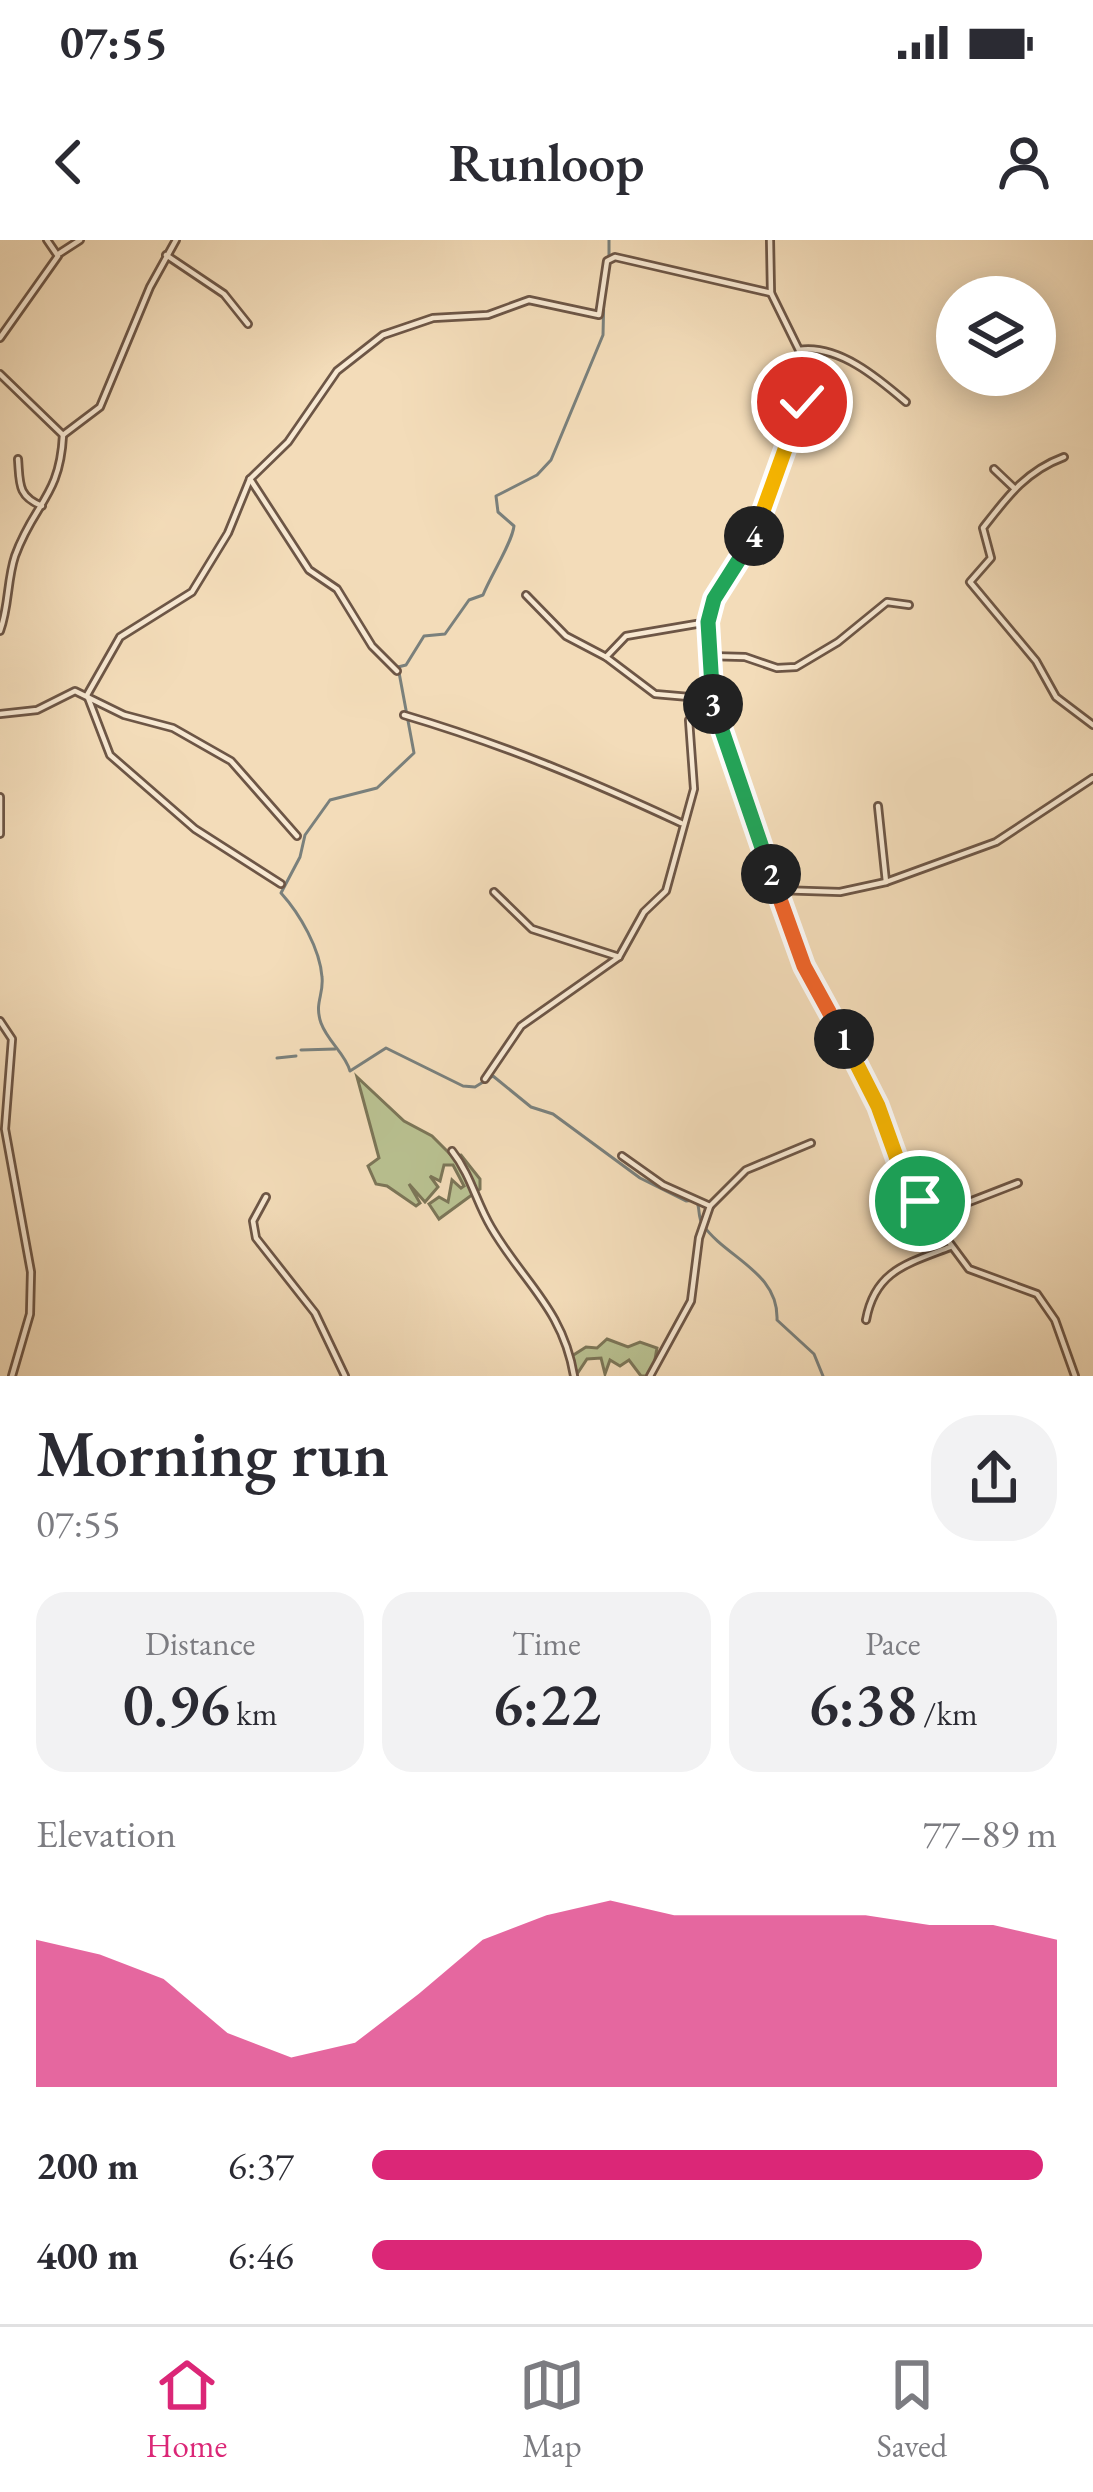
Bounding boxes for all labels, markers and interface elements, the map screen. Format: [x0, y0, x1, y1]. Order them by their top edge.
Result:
text: 07:55 [60, 13, 168, 71]
text: Runloop [449, 127, 644, 197]
icon: back [36, 129, 102, 195]
icon: person [991, 129, 1057, 195]
map controls [936, 276, 1056, 396]
button: layers [936, 276, 1056, 396]
pin [751, 351, 853, 453]
icon: check [769, 369, 835, 435]
pin: 4 [724, 506, 784, 566]
text: 4 [745, 514, 763, 557]
pin: 3 [683, 674, 743, 734]
text: 3 [704, 682, 722, 725]
pin: 2 [741, 844, 801, 904]
text: 2 [762, 852, 780, 895]
pin: 1 [814, 1009, 874, 1069]
text: 1 [835, 1017, 853, 1060]
pin [869, 1150, 971, 1252]
icon: arrive [887, 1168, 953, 1234]
text: Morning run [36, 1410, 389, 1496]
button: share [931, 1415, 1057, 1541]
text: 07:55 [36, 1498, 121, 1549]
text: Distance [145, 1622, 255, 1665]
text: Time [512, 1622, 581, 1665]
text: Pace [865, 1622, 921, 1665]
text: 0.96 [123, 1665, 230, 1743]
text: 6:22 [492, 1665, 601, 1743]
text: 6:38 [808, 1665, 917, 1743]
text: km [230, 1692, 277, 1735]
text: /km [917, 1692, 978, 1735]
text: Elevation [36, 1808, 176, 1859]
text: 77–89 m [923, 1808, 1057, 1859]
text: 200 m [36, 2140, 139, 2191]
text: 6:37 [228, 2140, 294, 2191]
text: 400 m [36, 2230, 139, 2281]
text: 6:46 [228, 2230, 294, 2281]
tab: Home [146, 2352, 227, 2467]
tab: Map [519, 2352, 585, 2467]
tab: Saved [876, 2352, 947, 2467]

